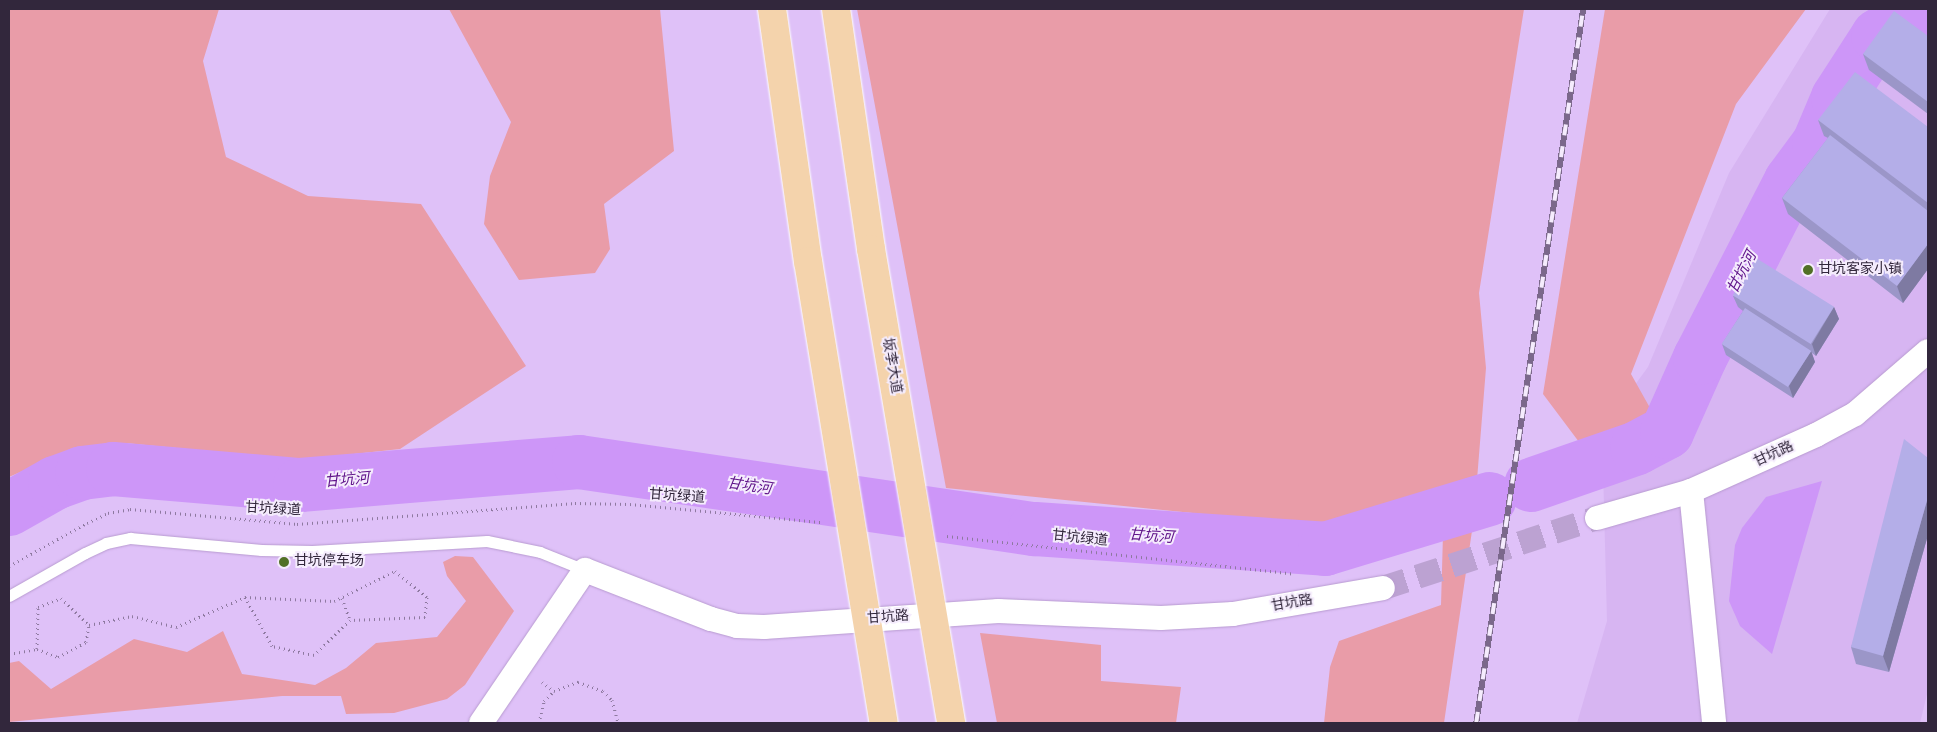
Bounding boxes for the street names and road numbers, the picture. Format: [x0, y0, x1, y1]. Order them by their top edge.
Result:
street label: 坂李大道 [878, 337, 904, 395]
street label: 甘坑路 [1751, 439, 1797, 471]
street label: 甘坑绿道 [648, 487, 706, 507]
street label: 甘坑绿道 [245, 500, 301, 520]
street label: 甘坑绿道 [1051, 528, 1109, 550]
street label: 甘坑路 [1270, 592, 1314, 616]
street label: 甘坑路 [866, 608, 910, 628]

